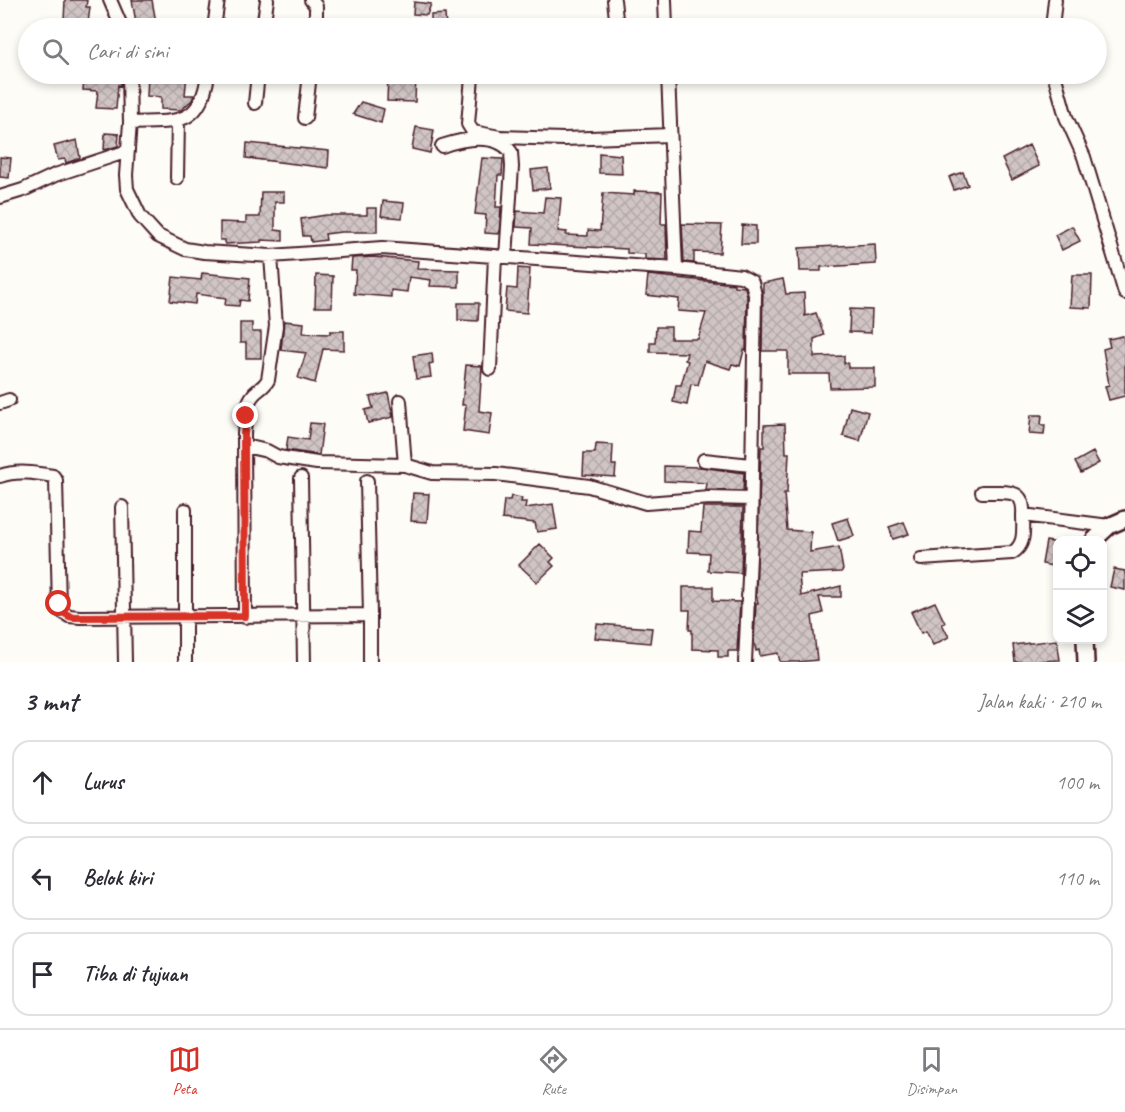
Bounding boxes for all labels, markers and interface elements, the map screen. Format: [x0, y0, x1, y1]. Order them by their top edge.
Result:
search box [18, 18, 1107, 84]
icon: search [39, 35, 72, 68]
text: Cari di sini [87, 37, 168, 65]
route end [232, 402, 258, 428]
map controls [1053, 536, 1107, 644]
button: locate [1053, 536, 1107, 590]
route start [45, 590, 71, 616]
button: layers [1053, 590, 1107, 644]
text: 3 mnt [24, 685, 77, 718]
text: Jalan kaki · 210 m [978, 689, 1101, 714]
icon: ahead [26, 766, 59, 799]
text: Lurus [83, 768, 123, 796]
text: 100 m [1056, 770, 1099, 795]
icon: left [26, 862, 59, 895]
text: Belok kiri [83, 864, 152, 892]
text: 110 m [1056, 866, 1099, 891]
icon: arrive [26, 958, 59, 991]
text: Tiba di tujuan [83, 960, 188, 988]
tab: Peta [168, 1043, 201, 1099]
tab: Rute [537, 1043, 570, 1099]
tab: Disimpan [906, 1043, 957, 1099]

